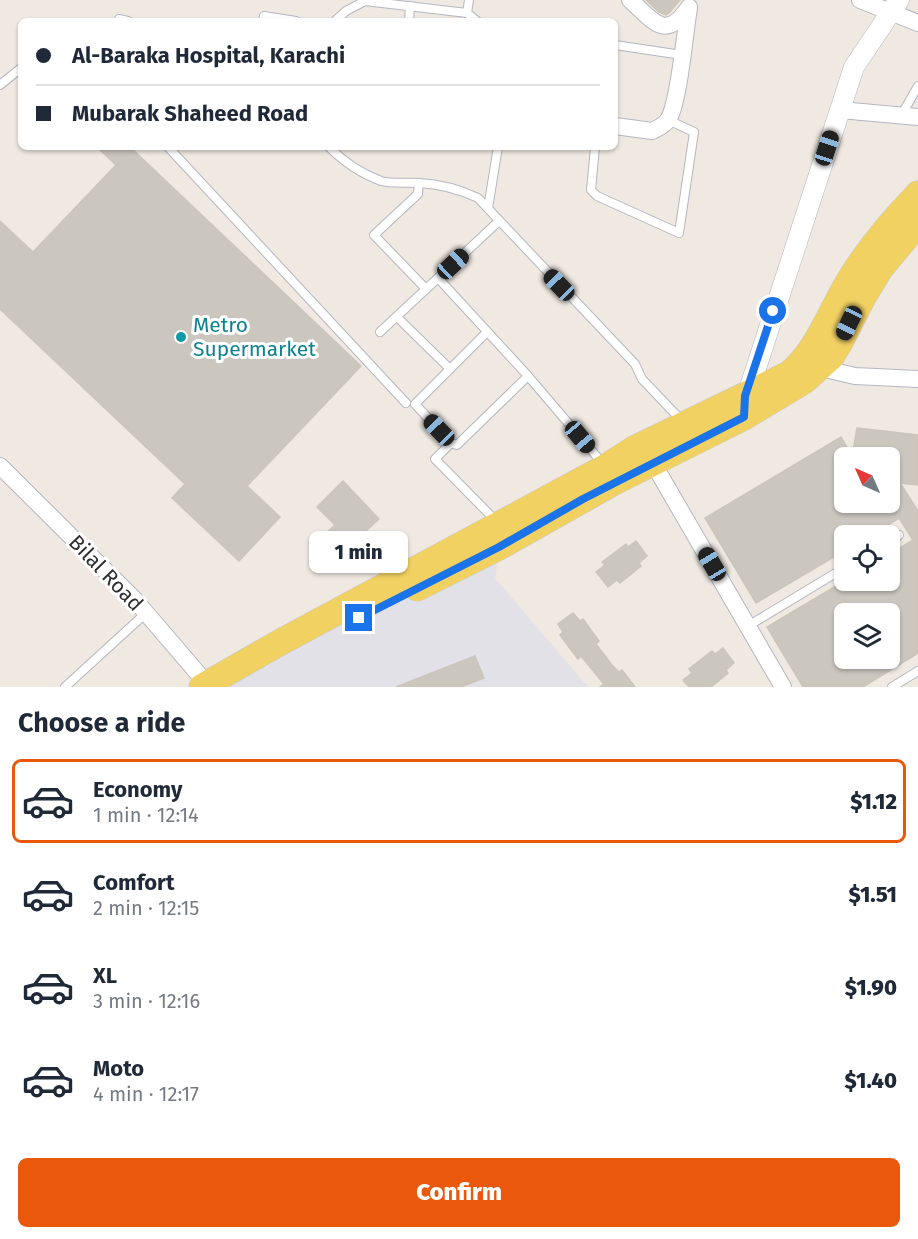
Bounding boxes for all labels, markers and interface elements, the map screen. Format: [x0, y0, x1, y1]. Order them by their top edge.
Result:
text: Al-Baraka Hospital, Karachi [72, 42, 345, 69]
text: Mubarak Shaheed Road [72, 100, 308, 127]
car [813, 128, 841, 168]
car [434, 245, 472, 283]
car [540, 266, 578, 304]
route start [759, 297, 786, 324]
car [833, 303, 865, 343]
place label: Metro Supermarket [193, 312, 316, 362]
marker: Metro Supermarket [174, 330, 188, 344]
car [420, 411, 458, 449]
car [562, 417, 598, 457]
north arrow [834, 447, 900, 513]
map controls [834, 447, 900, 669]
button: locate [834, 525, 900, 591]
street label: Bilal Road [63, 529, 149, 617]
callout: 1 min [310, 531, 409, 573]
text: 1 min [335, 540, 382, 564]
car [695, 544, 729, 584]
button: layers [834, 603, 900, 669]
route end [345, 604, 372, 631]
text: Choose a ride [18, 707, 185, 739]
icon: car [21, 774, 75, 828]
text: Economy [93, 776, 182, 803]
text: $1.12 [850, 788, 897, 815]
text: 1 min · 12:14 [93, 803, 199, 827]
icon: car [21, 867, 75, 921]
text: Comfort [93, 869, 174, 896]
text: $1.51 [849, 881, 897, 908]
text: 2 min · 12:15 [93, 896, 199, 920]
icon: car [21, 960, 75, 1014]
text: XL [93, 962, 117, 989]
text: $1.90 [845, 974, 897, 1001]
text: 3 min · 12:16 [93, 989, 200, 1013]
icon: car [21, 1053, 75, 1107]
text: Moto [93, 1055, 144, 1082]
text: $1.40 [845, 1067, 897, 1094]
text: 4 min · 12:17 [93, 1082, 199, 1106]
button: Confirm [18, 1158, 900, 1227]

